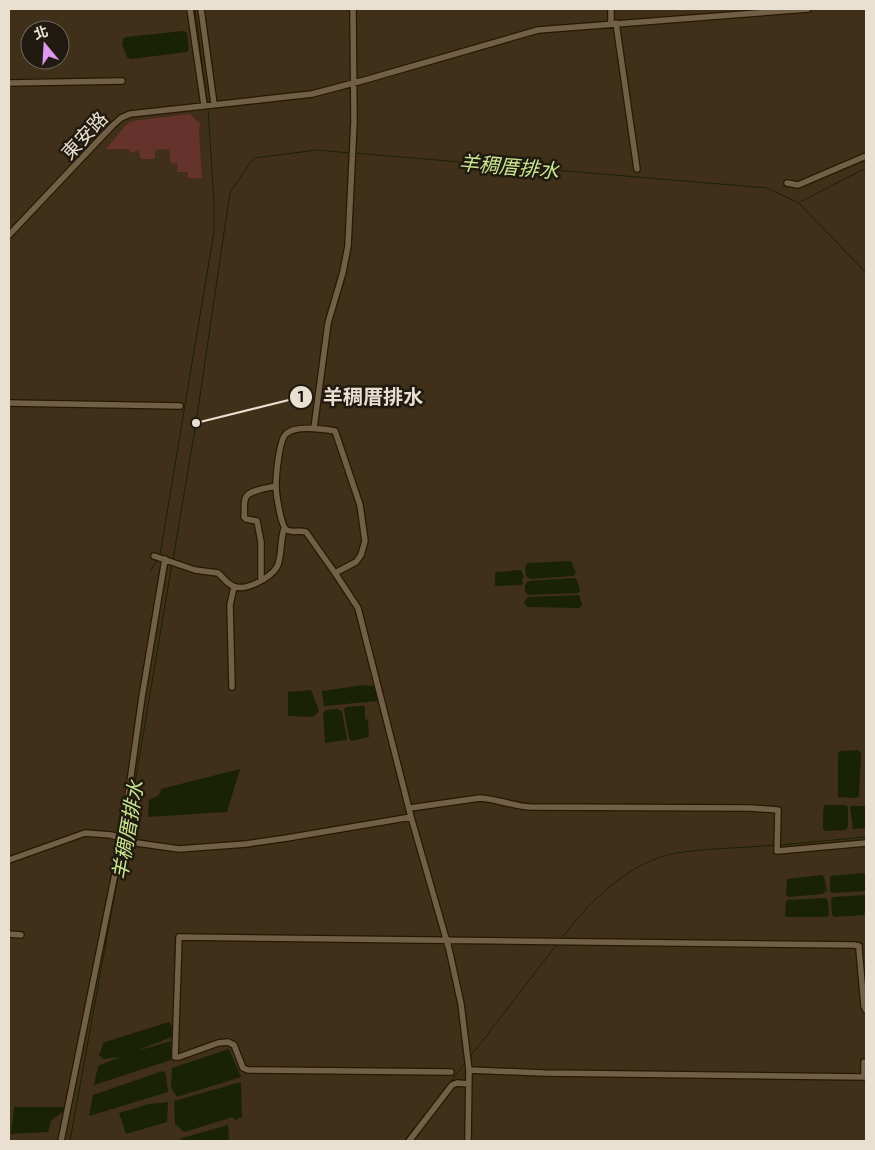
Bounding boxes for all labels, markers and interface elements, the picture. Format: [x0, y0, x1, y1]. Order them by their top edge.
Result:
north arrow [20, 20, 70, 70]
text: 北 [32, 22, 50, 42]
street label: 東安路 [56, 106, 112, 164]
water label: 羊稠厝排水 [458, 150, 561, 182]
callout: 羊稠厝排水 [288, 379, 433, 414]
text: 羊稠厝排水 [323, 384, 423, 408]
text: 1 [298, 387, 304, 405]
water label: 羊稠厝排水 [106, 778, 148, 881]

